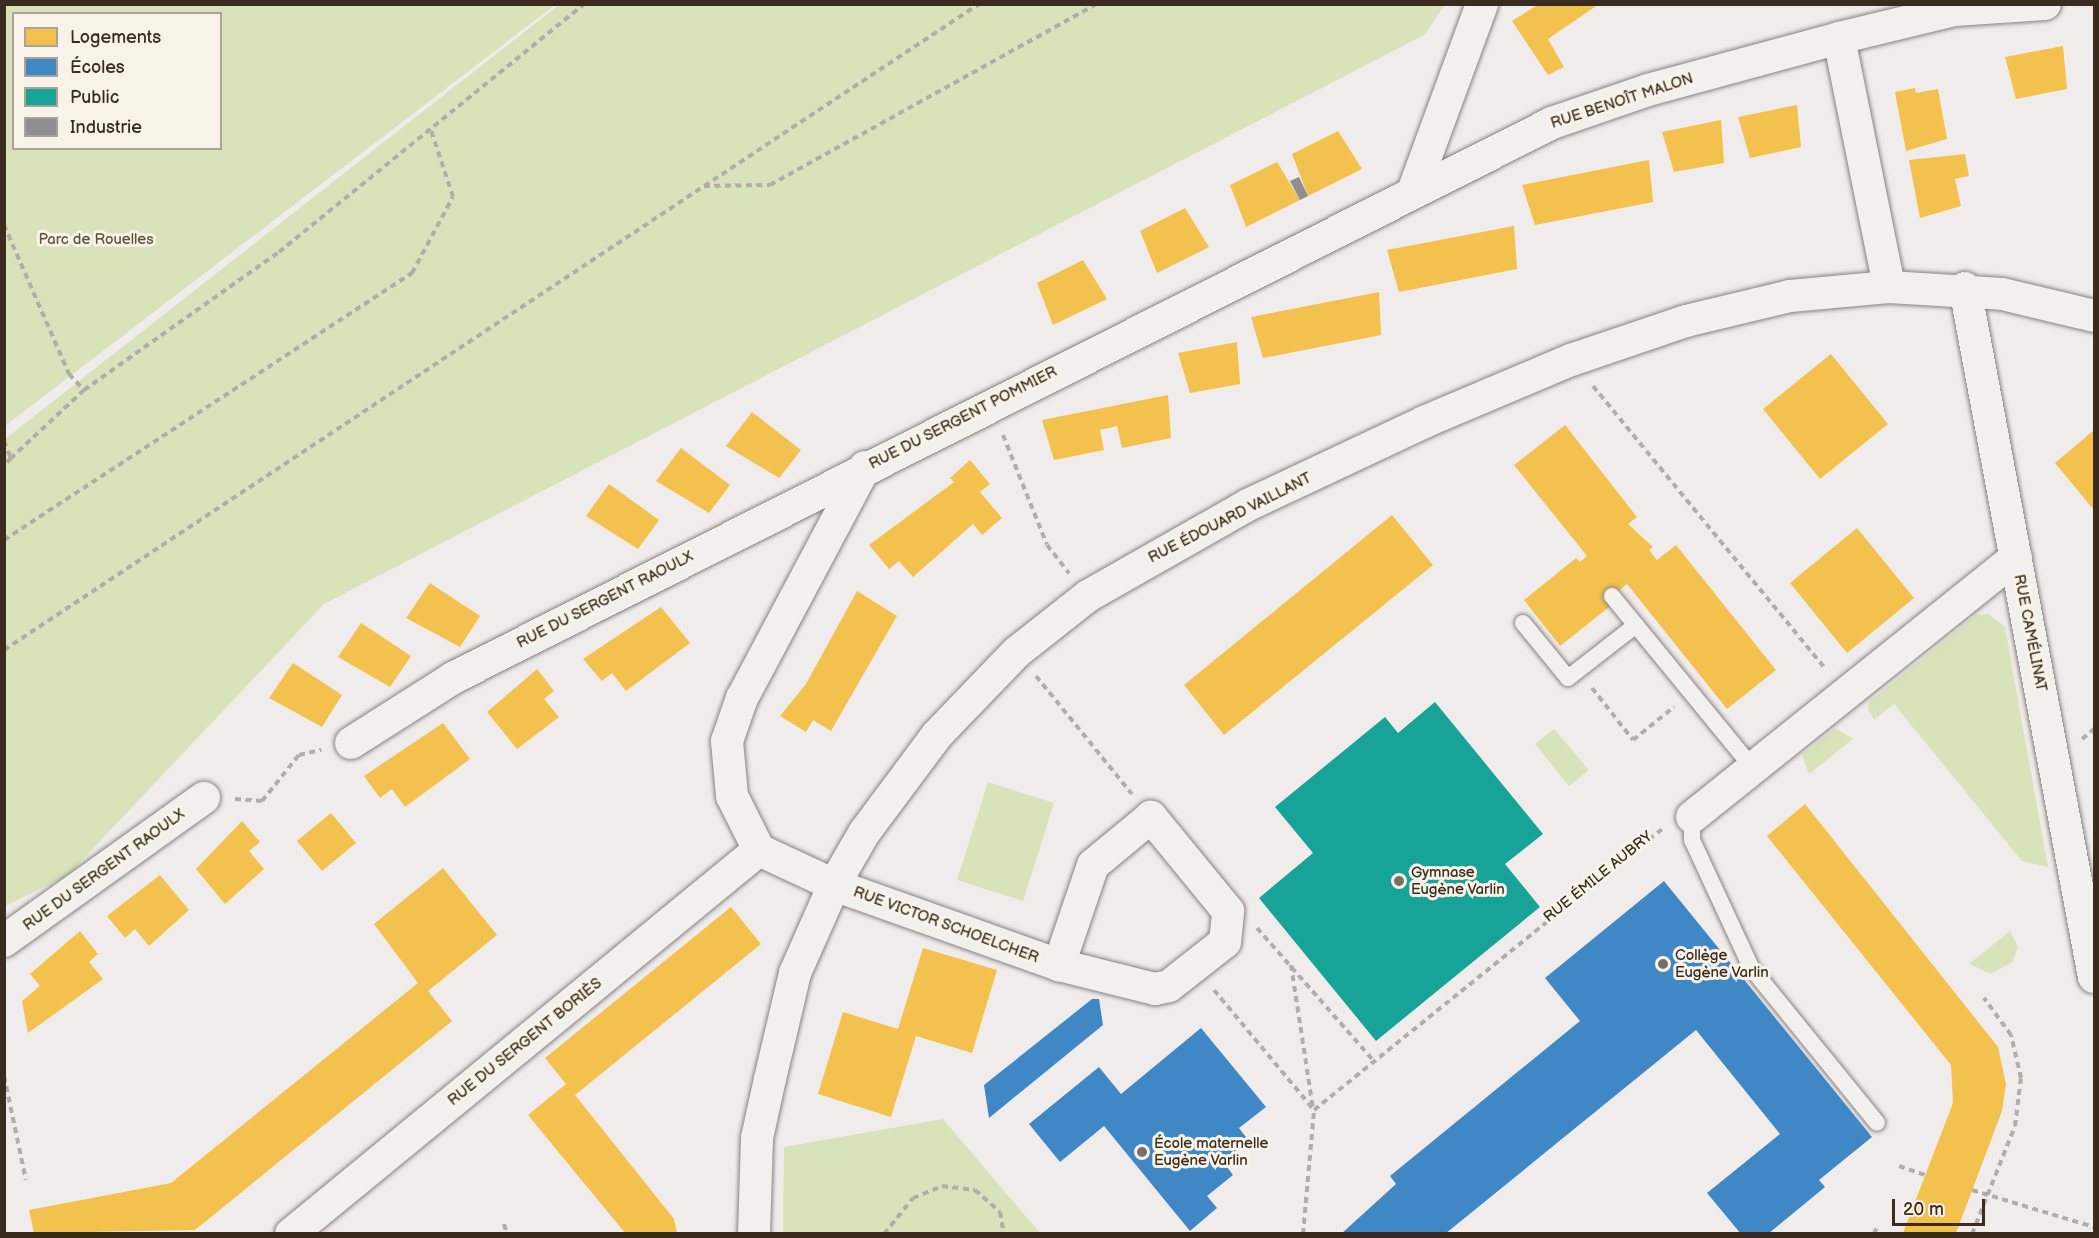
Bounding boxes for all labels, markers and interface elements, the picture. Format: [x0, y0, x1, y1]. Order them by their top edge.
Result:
legend [12, 12, 222, 150]
text: Logements [70, 27, 161, 48]
text: Écoles [70, 57, 125, 78]
street label: RUE BENOÎT MALON [1548, 69, 1696, 133]
text: Public [70, 87, 119, 108]
text: Industrie [70, 117, 142, 138]
park label: Parc de Rouelles [38, 231, 154, 249]
street label: RUE DU SERGENT POMMIER [866, 363, 1060, 473]
street label: RUE ÉDOUARD VAILLANT [1145, 469, 1315, 567]
street label: RUE DU SERGENT RAOULX [514, 548, 696, 652]
street label: RUE CAMÉLINAT [2010, 573, 2050, 693]
street label: RUE DU SERGENT RAOULX [20, 805, 188, 935]
street label: RUE ÉMILE AUBRY [1540, 828, 1656, 926]
place label: Gymnase Eugène Varlin [1411, 863, 1505, 898]
marker: Gymnase Eugène Varlin [1392, 874, 1406, 888]
street label: RUE VICTOR SCHOELCHER [850, 883, 1042, 967]
place label: Collège Eugène Varlin [1675, 946, 1769, 981]
marker: Collège Eugène Varlin [1656, 957, 1670, 971]
street label: RUE DU SERGENT BORIÈS [444, 974, 606, 1110]
place label: École maternelle Eugène Varlin [1154, 1134, 1268, 1169]
marker: École maternelle Eugène Varlin [1135, 1145, 1149, 1159]
scale bar [1895, 1187, 1988, 1225]
text: 20 m [1903, 1199, 1944, 1220]

